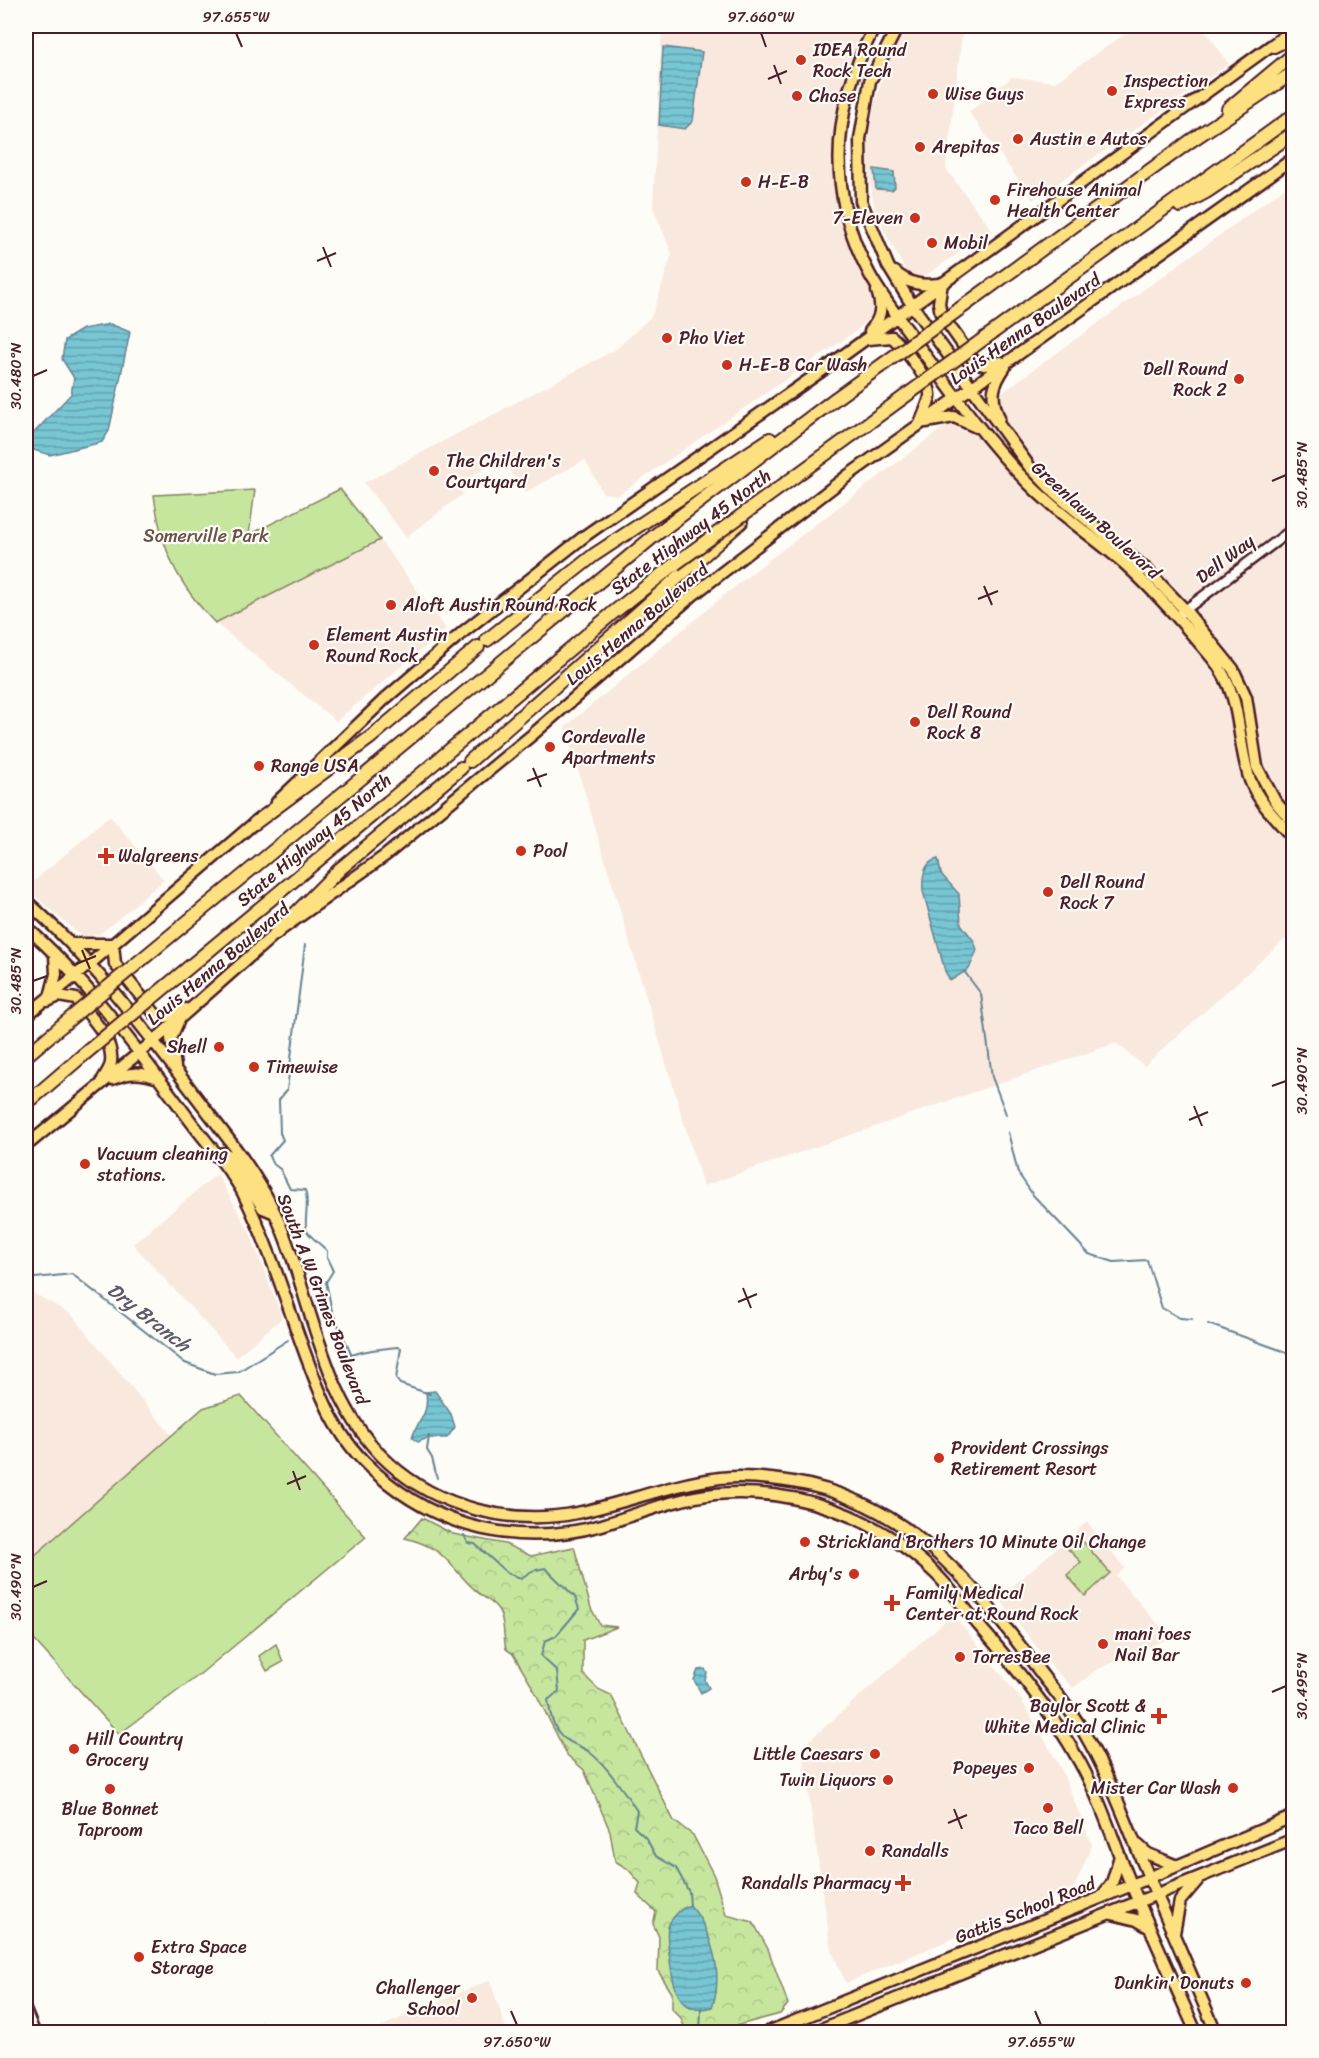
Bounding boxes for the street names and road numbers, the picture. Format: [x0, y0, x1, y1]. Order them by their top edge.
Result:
street label: Louis Henna Boulevard [943, 264, 1109, 393]
street label: Greenlawn Boulevard [1024, 453, 1170, 588]
street label: State Highway 45 North [604, 461, 778, 603]
street label: Dell Way [1188, 525, 1262, 592]
street label: Louis Henna Boulevard [558, 553, 717, 694]
street label: State Highway 45 North [229, 765, 399, 915]
street label: Louis Henna Boulevard [139, 893, 298, 1034]
street label: South A W Grimes Boulevard [268, 1189, 379, 1411]
street label: Gattis School Road [950, 1867, 1102, 1953]

